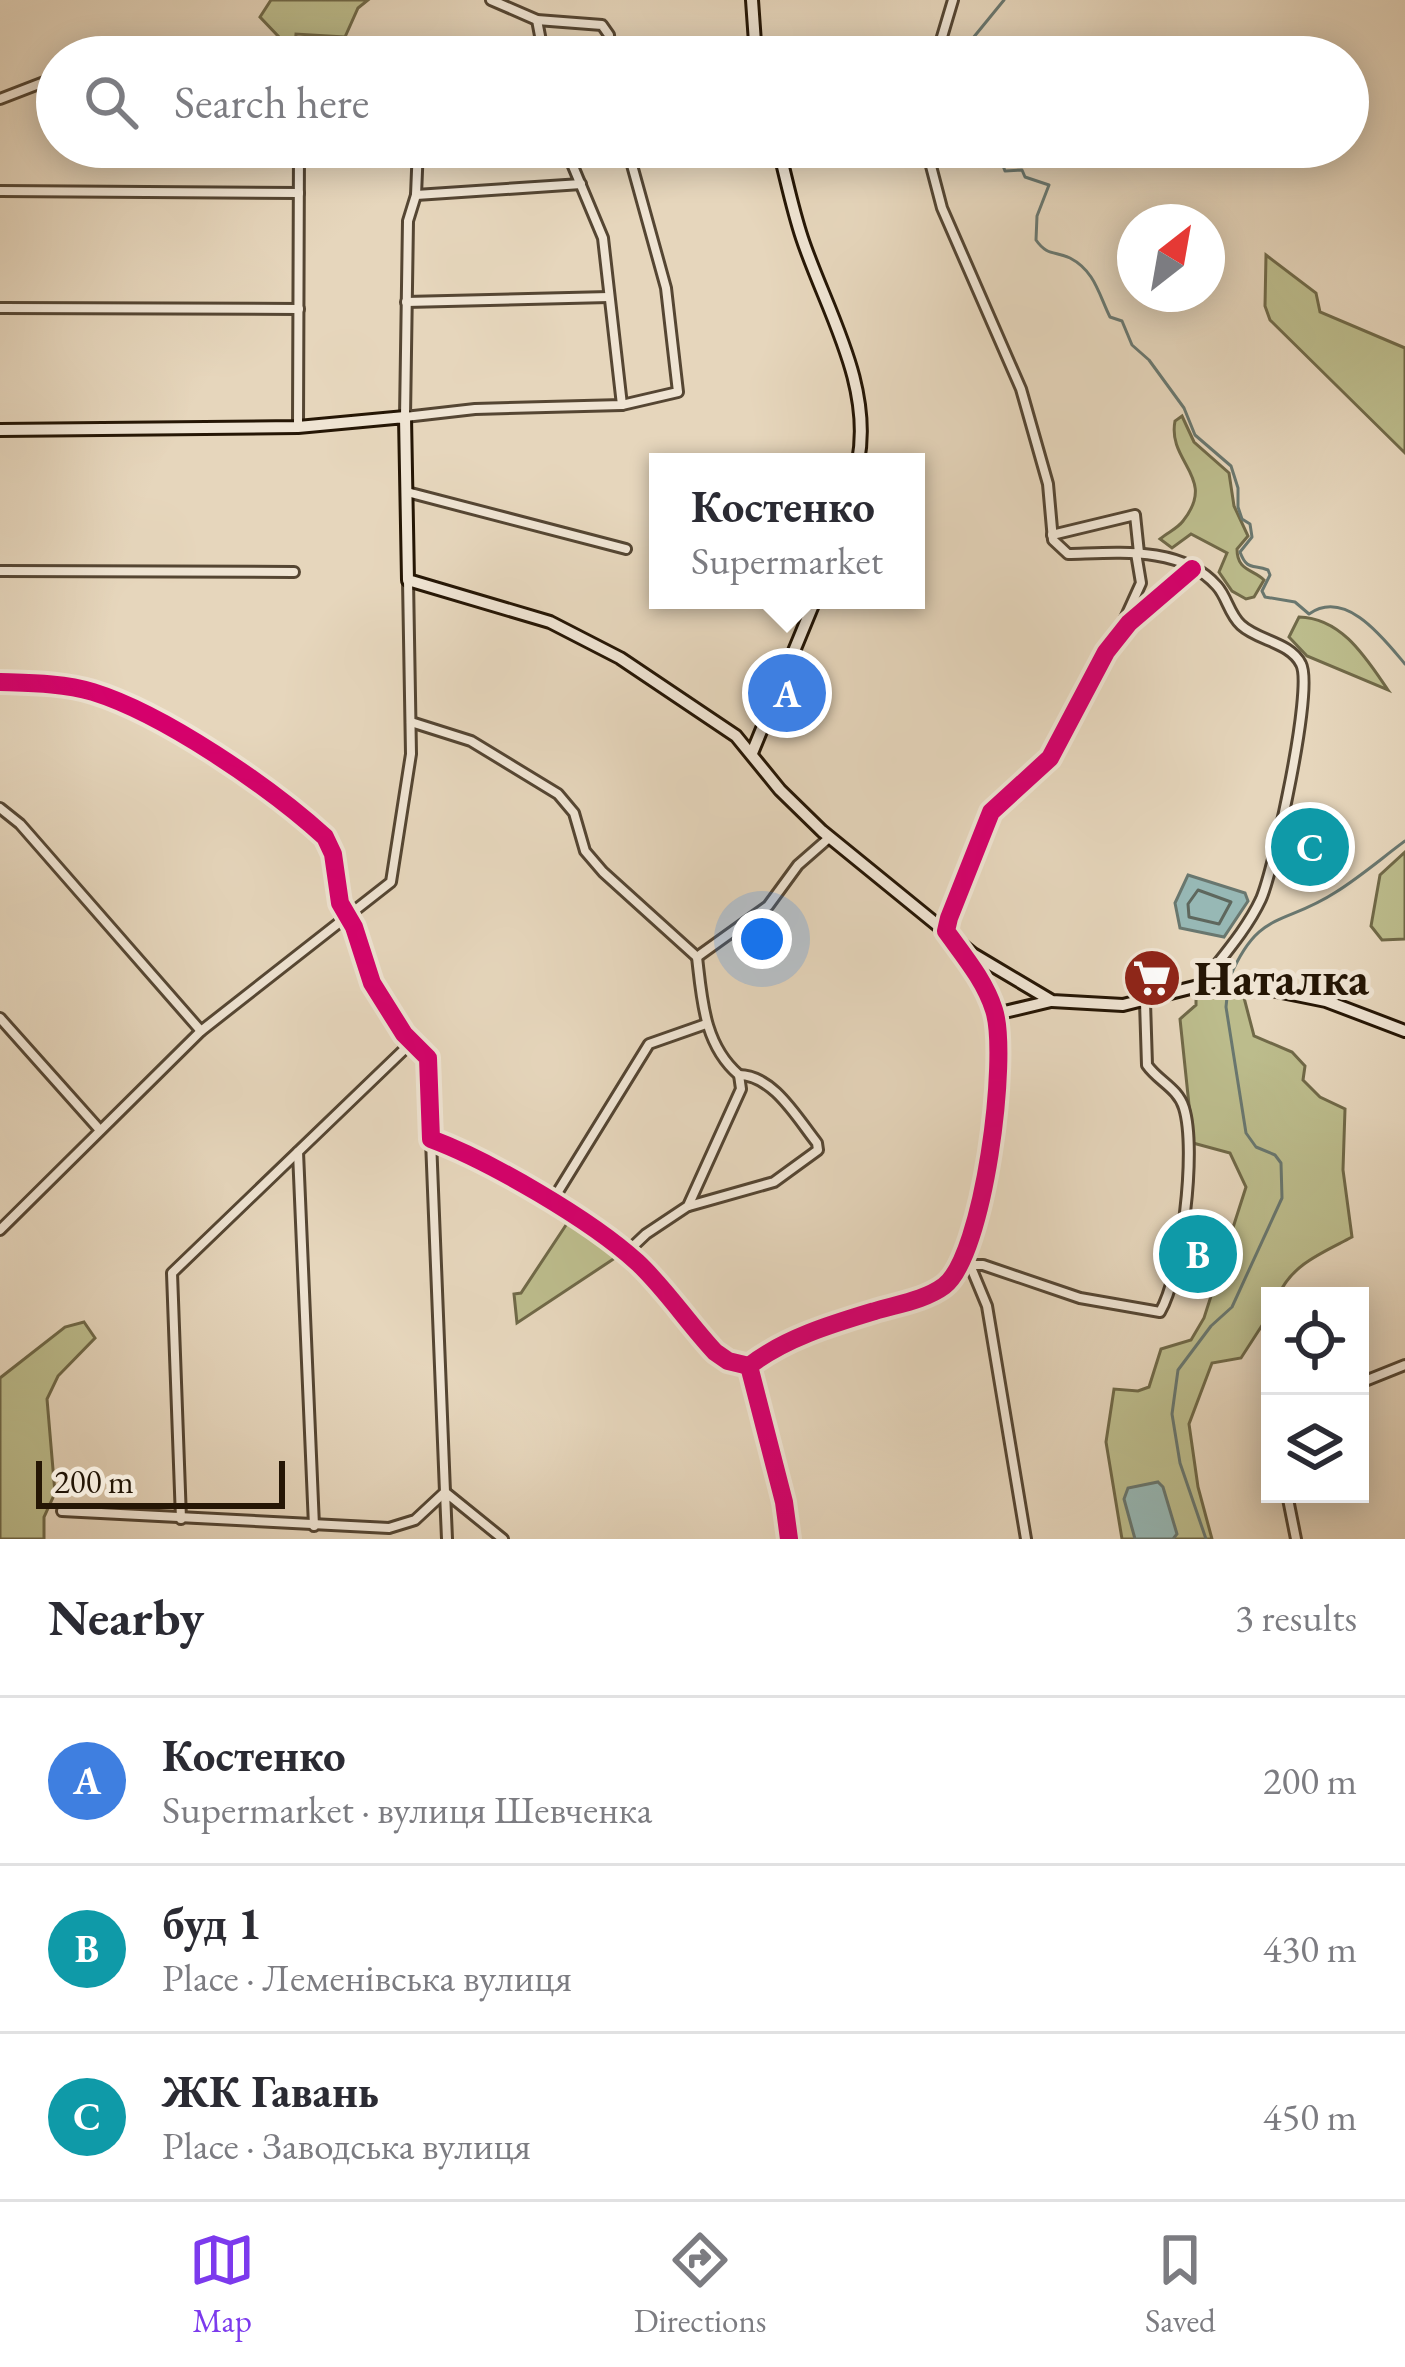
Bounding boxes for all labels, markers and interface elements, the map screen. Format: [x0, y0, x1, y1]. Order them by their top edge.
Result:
search box [36, 36, 1369, 168]
icon: search [78, 69, 144, 135]
text: Search here [174, 73, 369, 131]
north arrow [1117, 204, 1225, 312]
popup [649, 453, 925, 609]
text: Костенко [691, 477, 875, 535]
text: Supermarket [691, 535, 883, 586]
pin: A [748, 648, 826, 738]
pin: C [1271, 802, 1349, 892]
your location [732, 909, 792, 969]
supermarket icon: Наталка [1121, 947, 1183, 1009]
place label: Наталка [1194, 947, 1370, 1009]
pin: B [1159, 1209, 1237, 1299]
map controls [1261, 1287, 1369, 1503]
button: locate [1261, 1287, 1369, 1395]
button: layers [1261, 1395, 1369, 1503]
scale bar [36, 1455, 285, 1508]
text: 200 m [54, 1460, 134, 1503]
text: Nearby [48, 1584, 204, 1650]
text: 3 results [1235, 1592, 1357, 1643]
text: Костенко [162, 1726, 346, 1784]
text: A [73, 1755, 101, 1806]
text: 200 m [1263, 1755, 1357, 1806]
text: Supermarket · вулиця Шевченка [162, 1784, 652, 1835]
text: буд 1 [162, 1894, 262, 1952]
text: B [75, 1923, 99, 1974]
text: 430 m [1263, 1923, 1357, 1974]
text: Place · Леменівська вулиця [162, 1952, 572, 2003]
text: ЖК Гавань [162, 2062, 379, 2120]
text: C [73, 2091, 101, 2142]
text: 450 m [1263, 2091, 1357, 2142]
text: Place · Заводська вулиця [162, 2120, 531, 2171]
tab: Map [189, 2227, 255, 2342]
tab: Directions [634, 2227, 767, 2342]
tab: Saved [1145, 2227, 1216, 2342]

